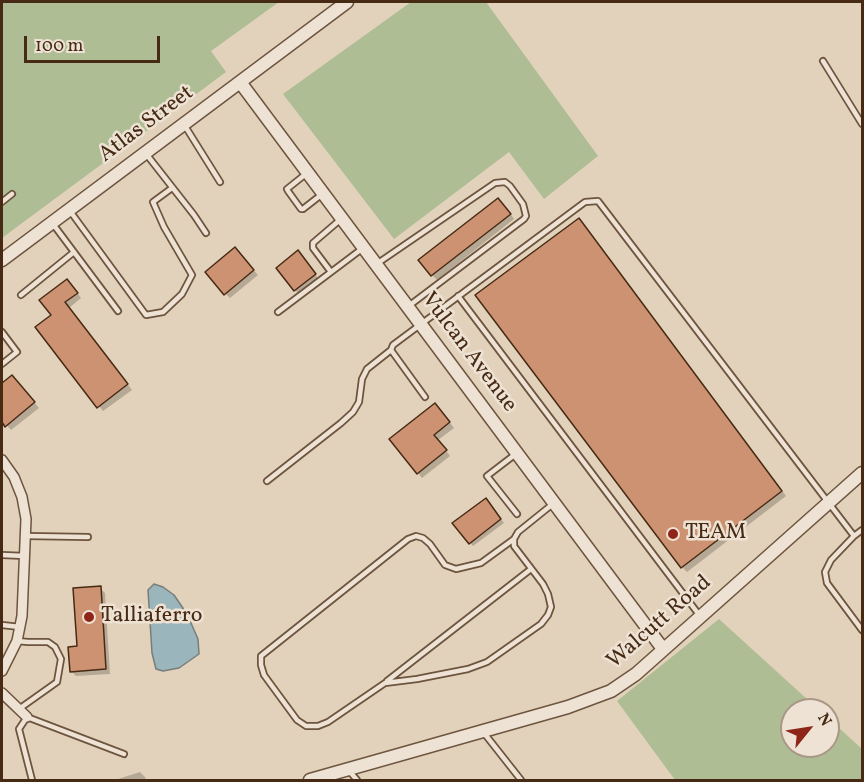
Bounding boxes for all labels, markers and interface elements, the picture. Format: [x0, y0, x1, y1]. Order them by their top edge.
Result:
scale bar [27, 24, 164, 62]
text: 100 m [35, 34, 84, 59]
street label: Atlas Street [94, 81, 200, 169]
street label: Vulcan Avenue [414, 288, 522, 418]
place label: TEAM [685, 521, 746, 547]
marker: TEAM [666, 527, 680, 541]
street label: Walcutt Road [602, 571, 718, 675]
place label: Talliaferro [101, 604, 202, 630]
marker: Talliaferro [82, 610, 96, 624]
north arrow [780, 698, 840, 758]
text: N [811, 709, 836, 731]

